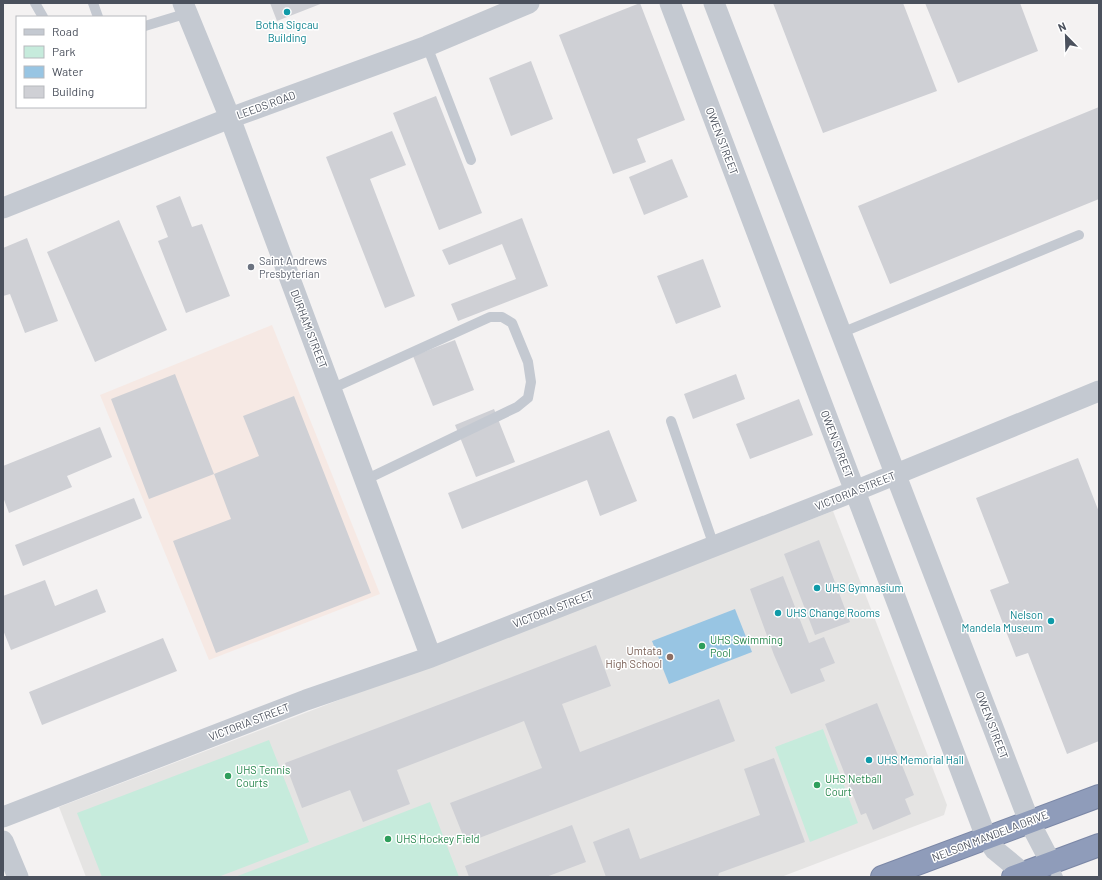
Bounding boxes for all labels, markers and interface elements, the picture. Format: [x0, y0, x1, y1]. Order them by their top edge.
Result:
marker: Botha Sigcau Building [282, 7, 292, 17]
legend [16, 16, 146, 108]
north arrow [1046, 16, 1086, 56]
place label: Botha Sigcau Building [256, 18, 319, 44]
text: N [1056, 19, 1068, 34]
text: Road [52, 24, 79, 38]
text: Park [52, 44, 76, 58]
text: Water [52, 64, 84, 78]
text: Building [52, 84, 94, 98]
street label: LEEDS ROAD [234, 88, 297, 121]
street label: OWEN STREET [704, 105, 741, 176]
place label: Saint Andrews Presbyterian [259, 254, 327, 280]
marker: Saint Andrews Presbyterian [246, 262, 256, 272]
street label: DURHAM STREET [288, 288, 330, 370]
street label: OWEN STREET [819, 408, 856, 479]
street label: VICTORIA STREET [813, 468, 897, 513]
place label: UHS Gymnasium [825, 581, 904, 594]
marker: UHS Gymnasium [812, 583, 822, 593]
street label: VICTORIA STREET [510, 587, 595, 630]
place label: UHS Change Rooms [786, 606, 880, 619]
marker: UHS Change Rooms [773, 608, 783, 618]
place label: Nelson Mandela Museum [962, 608, 1043, 634]
marker: Nelson Mandela Museum [1046, 616, 1056, 626]
place label: UHS Swimming Pool [710, 633, 783, 659]
marker: UHS Swimming Pool [697, 641, 707, 651]
place label: Umtata High School [605, 644, 662, 670]
marker: Umtata High School [665, 652, 675, 662]
street label: OWEN STREET [974, 689, 1011, 760]
street label: VICTORIA STREET [206, 700, 291, 743]
place label: UHS Memorial Hall [877, 753, 964, 766]
marker: UHS Memorial Hall [864, 755, 874, 765]
place label: UHS Tennis Courts [236, 763, 290, 789]
marker: UHS Tennis Courts [223, 771, 233, 781]
place label: UHS Netball Court [825, 772, 882, 798]
marker: UHS Netball Court [812, 780, 822, 790]
street label: NELSON MANDELA DRIVE [930, 807, 1050, 864]
place label: UHS Hockey Field [396, 832, 480, 845]
marker: UHS Hockey Field [383, 834, 393, 844]

